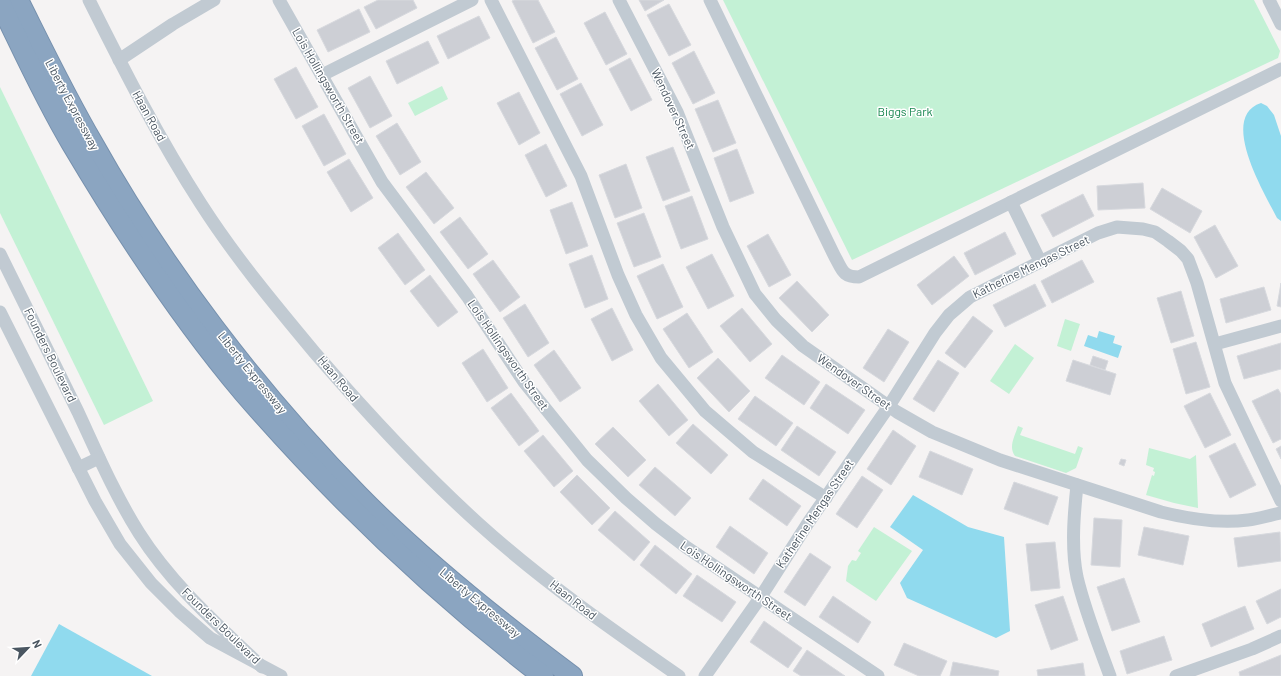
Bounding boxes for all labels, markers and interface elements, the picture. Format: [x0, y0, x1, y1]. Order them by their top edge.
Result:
street label: Lois Hollingsworth Street [290, 25, 368, 146]
street label: Liberty Expressway [43, 57, 103, 153]
street label: Wendover Street [649, 66, 699, 151]
street label: Haan Road [130, 88, 169, 143]
park label: Biggs Park [877, 104, 933, 118]
street label: Katherine Mengas Street [970, 232, 1091, 300]
street label: Lois Hollingsworth Street [465, 297, 552, 412]
street label: Founders Boulevard [22, 305, 80, 404]
street label: Liberty Expressway [216, 329, 290, 416]
street label: Wendover Street [815, 350, 894, 412]
street label: Haan Road [316, 353, 362, 404]
street label: Katherine Mengas Street [773, 456, 856, 570]
street label: Lois Hollingsworth Street [678, 538, 795, 623]
street label: Liberty Expressway [437, 564, 524, 640]
street label: Haan Road [547, 577, 600, 622]
street label: Founders Boulevard [180, 584, 264, 666]
north arrow [8, 628, 48, 668]
text: N [30, 637, 45, 650]

